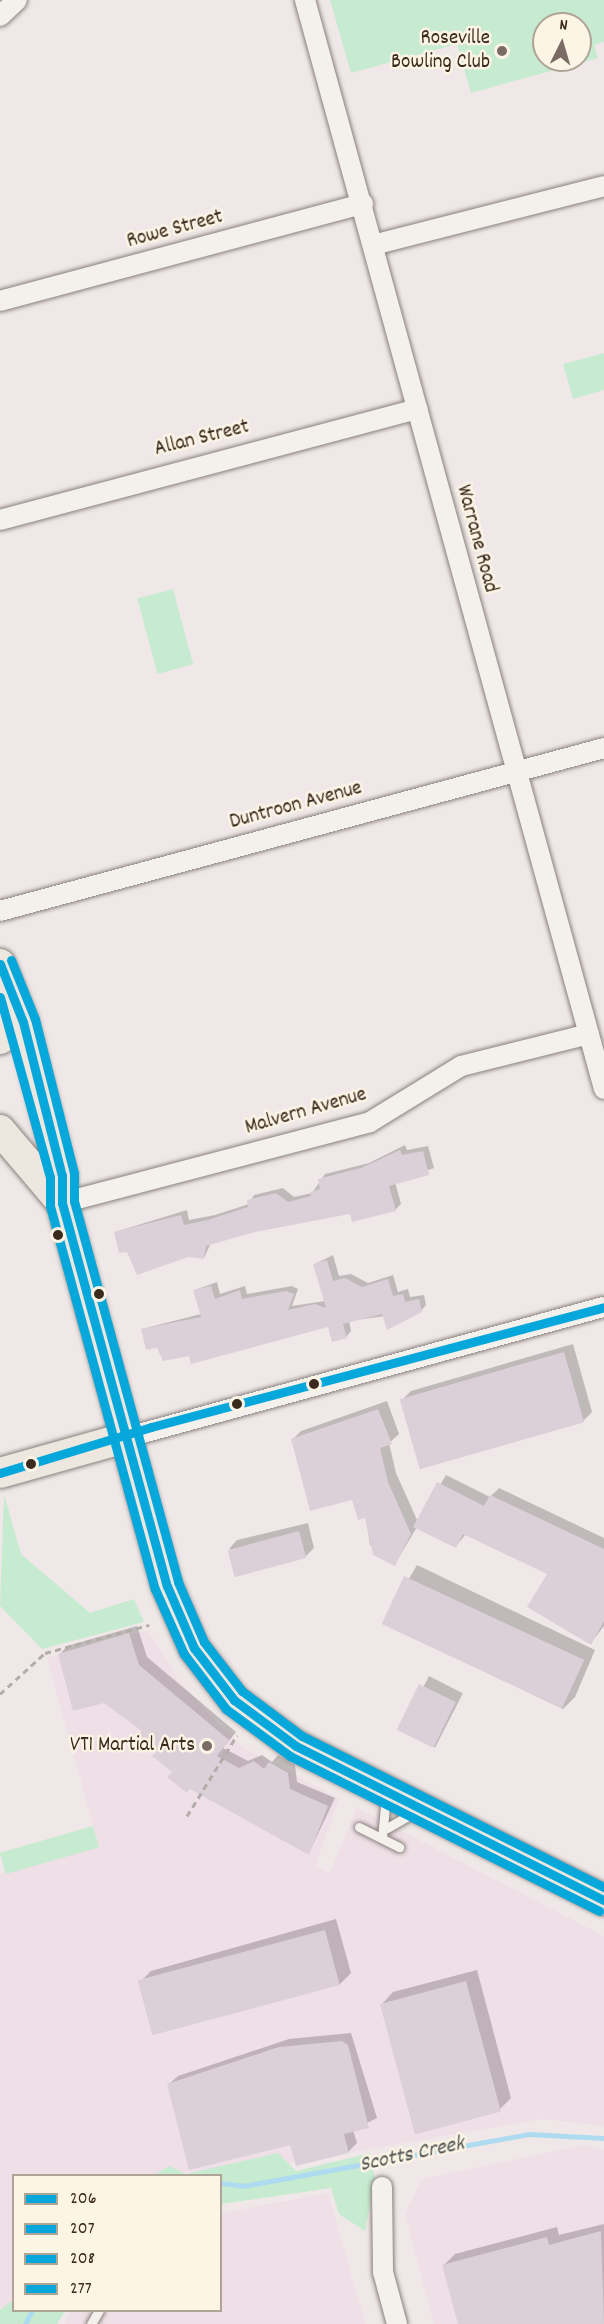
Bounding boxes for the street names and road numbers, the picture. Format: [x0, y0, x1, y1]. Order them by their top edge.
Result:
street label: Rowe Street [124, 205, 226, 255]
street label: Allan Street [152, 415, 252, 463]
street label: Warrane Road [450, 482, 502, 596]
street label: Duntroon Avenue [227, 776, 365, 836]
street label: Malvern Avenue [242, 1083, 370, 1141]

